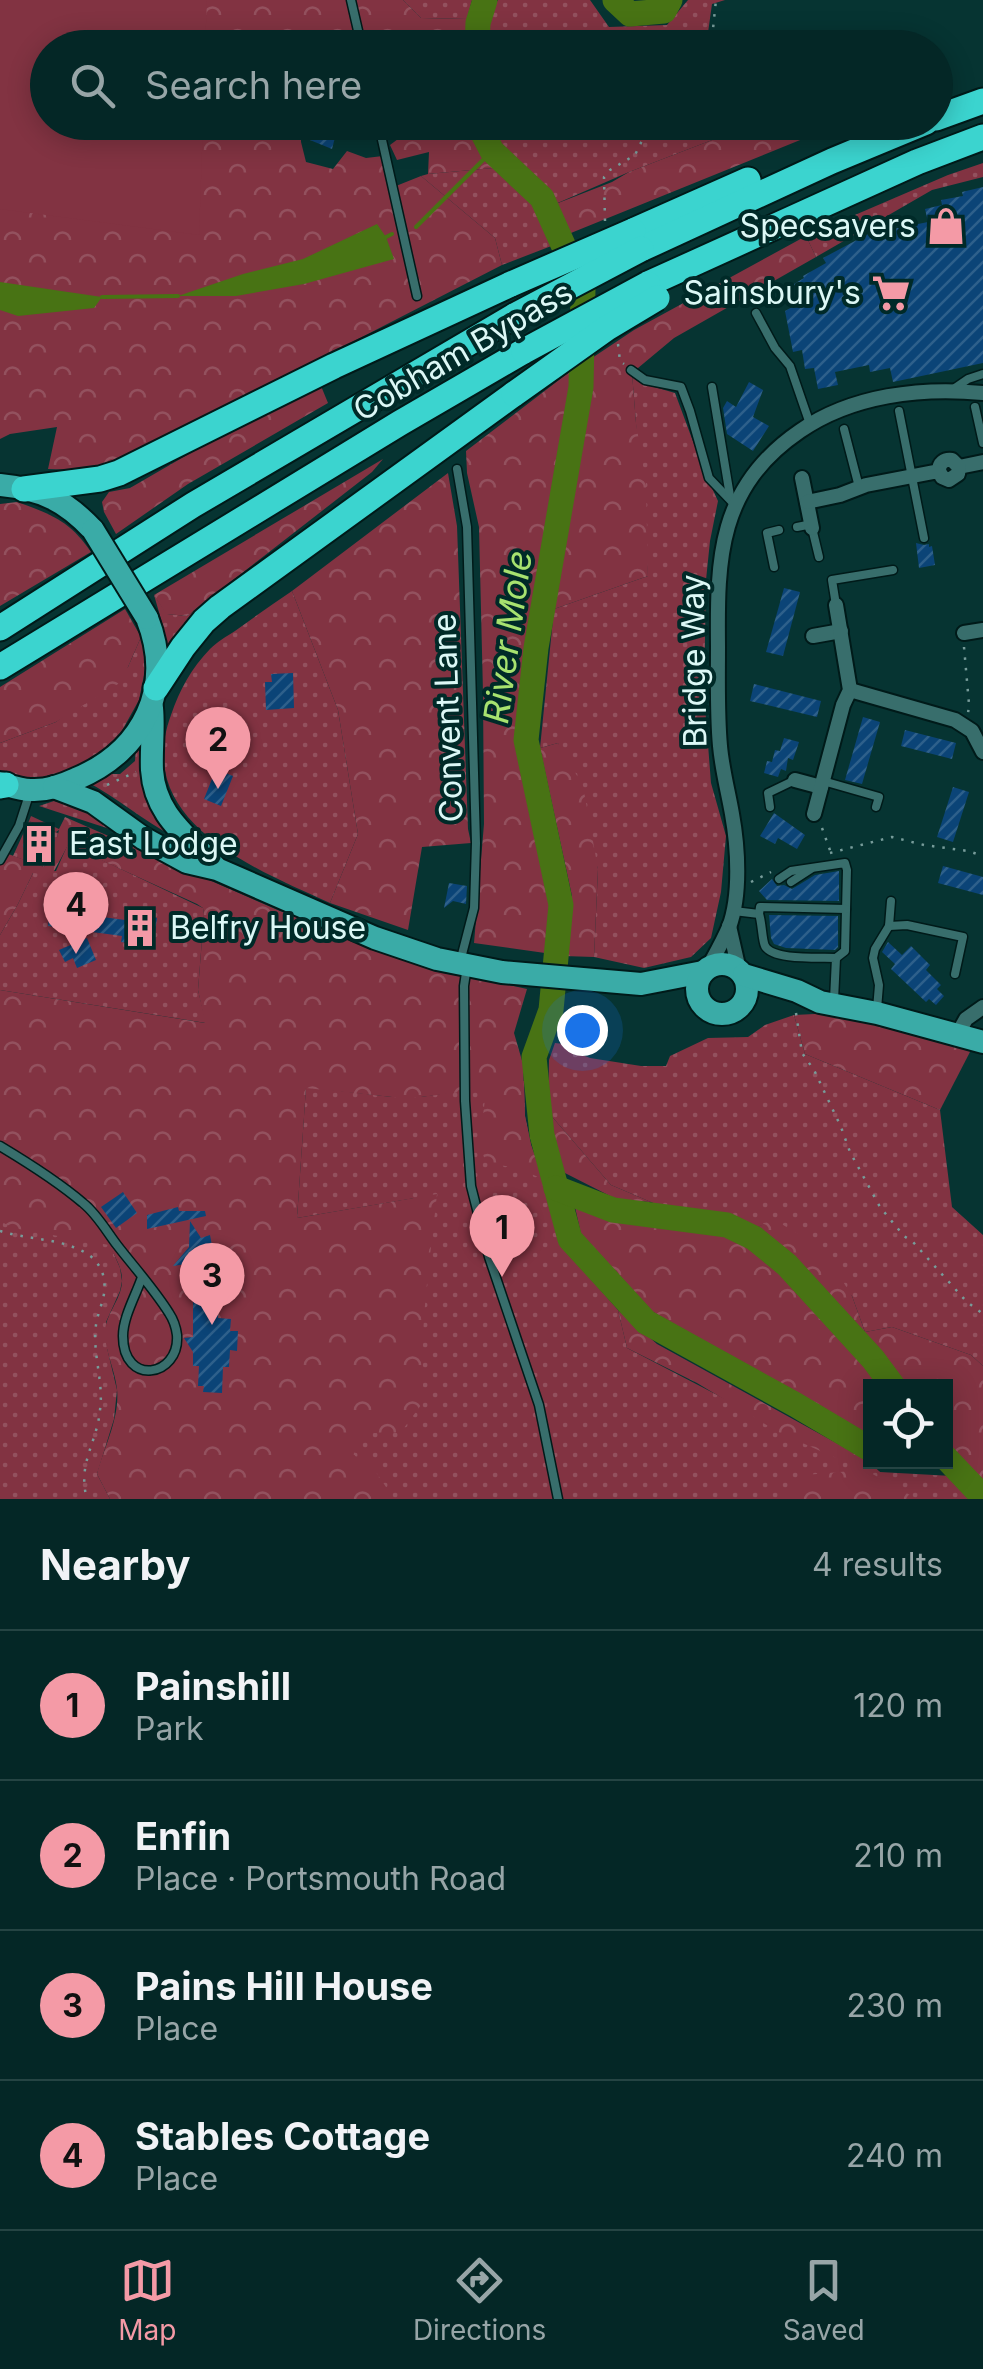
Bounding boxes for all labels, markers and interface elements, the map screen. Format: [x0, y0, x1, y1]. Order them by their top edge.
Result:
search box [30, 30, 953, 140]
icon: search [65, 58, 120, 113]
text: Search here [145, 62, 362, 108]
shop icon: Specsavers [925, 205, 967, 247]
place label: Specsavers [740, 206, 916, 245]
street label: Cobham Bypass [346, 272, 579, 429]
supermarket icon: Sainsbury's [870, 272, 912, 314]
place label: Sainsbury's [683, 273, 861, 312]
water label: River Mole [474, 548, 540, 726]
street label: Bridge Way [672, 574, 715, 748]
street label: Convent Lane [424, 613, 471, 823]
pin: 2 [186, 706, 250, 789]
building icon: East Lodge [18, 823, 60, 865]
place label: East Lodge [69, 824, 238, 863]
pin: 4 [44, 872, 108, 954]
building icon: Belfry House [119, 907, 161, 949]
place label: Belfry House [170, 908, 366, 947]
your location [557, 1005, 608, 1056]
pin: 1 [470, 1194, 534, 1277]
pin: 3 [180, 1242, 244, 1325]
map controls [863, 1379, 953, 1469]
button: locate [863, 1379, 953, 1469]
text: Nearby [40, 1539, 191, 1590]
text: 4 results [812, 1545, 943, 1584]
text: Painshill [135, 1663, 291, 1709]
text: 1 [66, 1686, 79, 1725]
text: 120 m [853, 1686, 943, 1725]
text: Park [135, 1709, 204, 1748]
text: Enfin [135, 1813, 231, 1859]
text: 2 [62, 1836, 83, 1875]
text: 210 m [853, 1836, 943, 1875]
text: Place · Portsmouth Road [135, 1859, 506, 1898]
text: Pains Hill House [135, 1963, 433, 2009]
text: 3 [62, 1986, 83, 2025]
text: 230 m [847, 1986, 943, 2025]
text: Place [135, 2009, 218, 2048]
text: Stables Cottage [135, 2113, 430, 2159]
text: 4 [62, 2136, 83, 2175]
text: 240 m [846, 2136, 943, 2175]
text: Place [135, 2159, 218, 2198]
tab: Map [118, 2253, 176, 2347]
tab: Directions [413, 2253, 546, 2347]
tab: Saved [783, 2253, 865, 2347]

